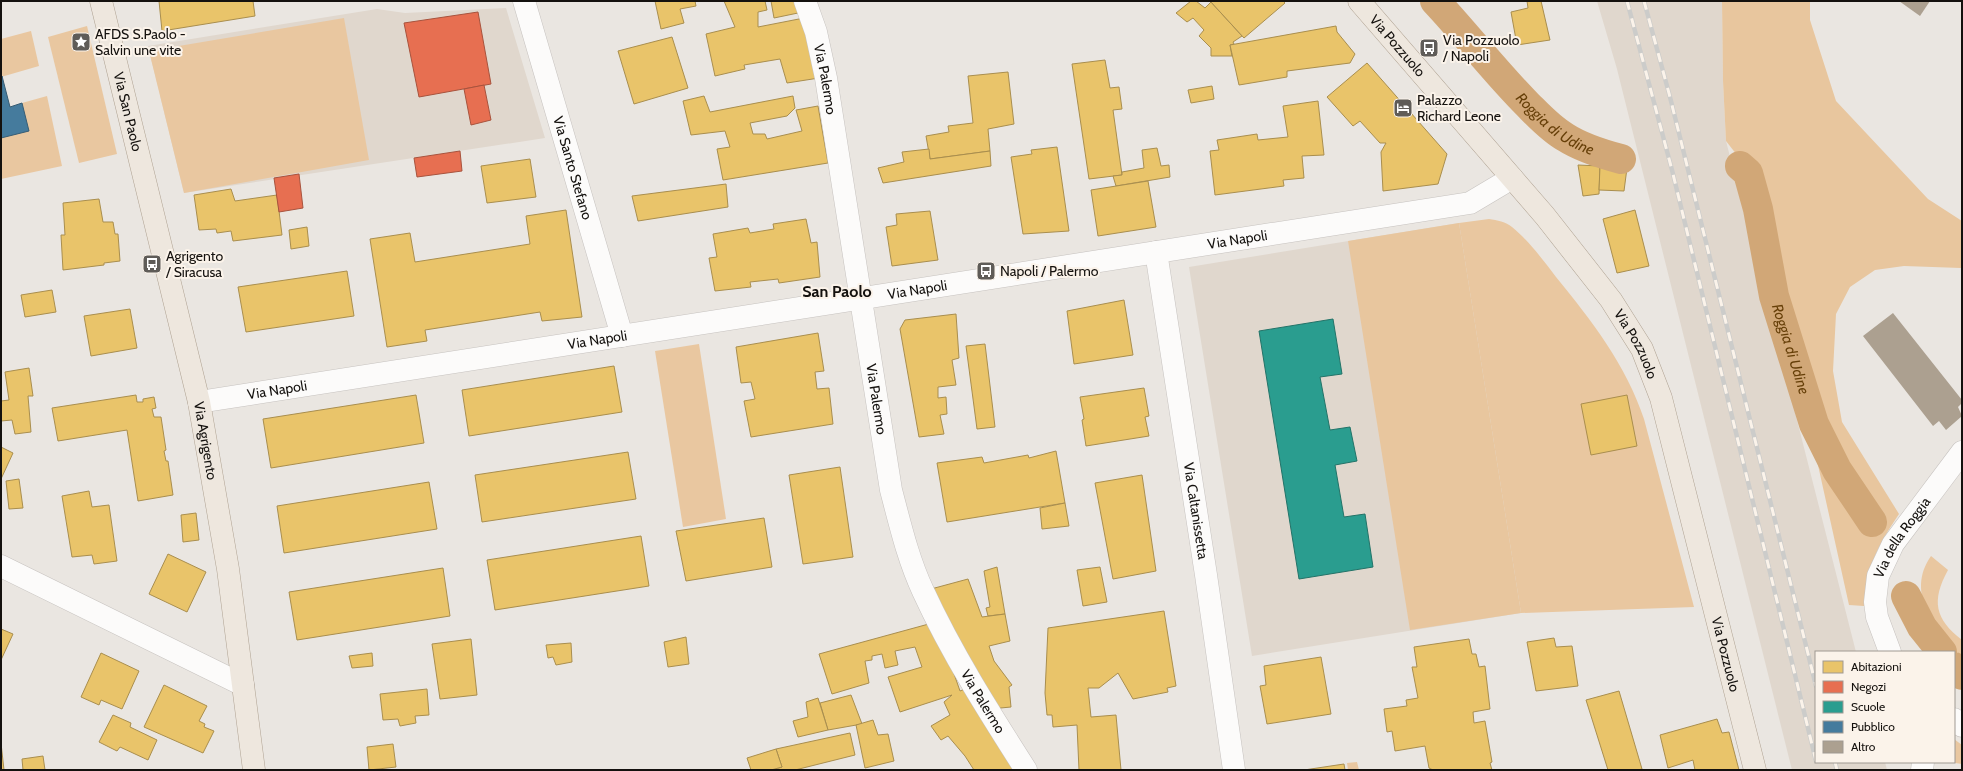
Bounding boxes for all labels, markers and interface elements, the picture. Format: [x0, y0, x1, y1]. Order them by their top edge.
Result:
street label: Via Pozzuolo [1366, 11, 1430, 81]
place label: AFDS S.Paolo - Salvin une vite [95, 25, 186, 59]
place icon: AFDS S.Paolo - Salvin une vite [70, 31, 92, 53]
place label: Via Pozzuolo / Napoli [1442, 31, 1520, 65]
bus stop icon: Via Pozzuolo / Napoli [1418, 37, 1440, 59]
street label: Via Palermo [810, 42, 841, 116]
street label: Via San Paolo [110, 70, 147, 154]
water label: Roggia di Udine [1512, 89, 1596, 159]
place label: Palazzo Richard Leone [1417, 91, 1501, 125]
hotel icon: Palazzo Richard Leone [1392, 97, 1414, 119]
street label: Via Santo Stefano [549, 114, 597, 222]
street label: Via Napoli [1206, 226, 1269, 253]
place label: Agrigento / Siracusa [165, 247, 223, 281]
bus stop icon: Agrigento / Siracusa [141, 253, 163, 275]
bus stop icon: Napoli / Palermo [975, 260, 997, 282]
place label: Napoli / Palermo [1000, 262, 1099, 280]
street label: Via Napoli [886, 276, 948, 303]
district label: San Paolo [802, 282, 872, 301]
water label: Roggia di Udine [1768, 302, 1813, 397]
street label: Via Pozzuolo [1610, 306, 1662, 382]
street label: Via Napoli [566, 326, 628, 353]
street label: Via Palermo [862, 362, 891, 436]
street label: Via Napoli [246, 376, 308, 403]
street label: Via Agrigento [190, 400, 221, 481]
street label: Via Caltanissetta [1180, 461, 1212, 561]
street label: Via della Roggia [1869, 493, 1934, 581]
street label: Via Pozzuolo [1708, 615, 1744, 694]
legend [1815, 651, 1955, 763]
text: Abitazioni [1851, 659, 1901, 674]
street label: Via Palermo [957, 666, 1010, 737]
text: Negozi [1851, 679, 1886, 694]
text: Scuole [1851, 699, 1885, 714]
text: Pubblico [1851, 719, 1895, 734]
text: Altro [1851, 739, 1876, 754]

